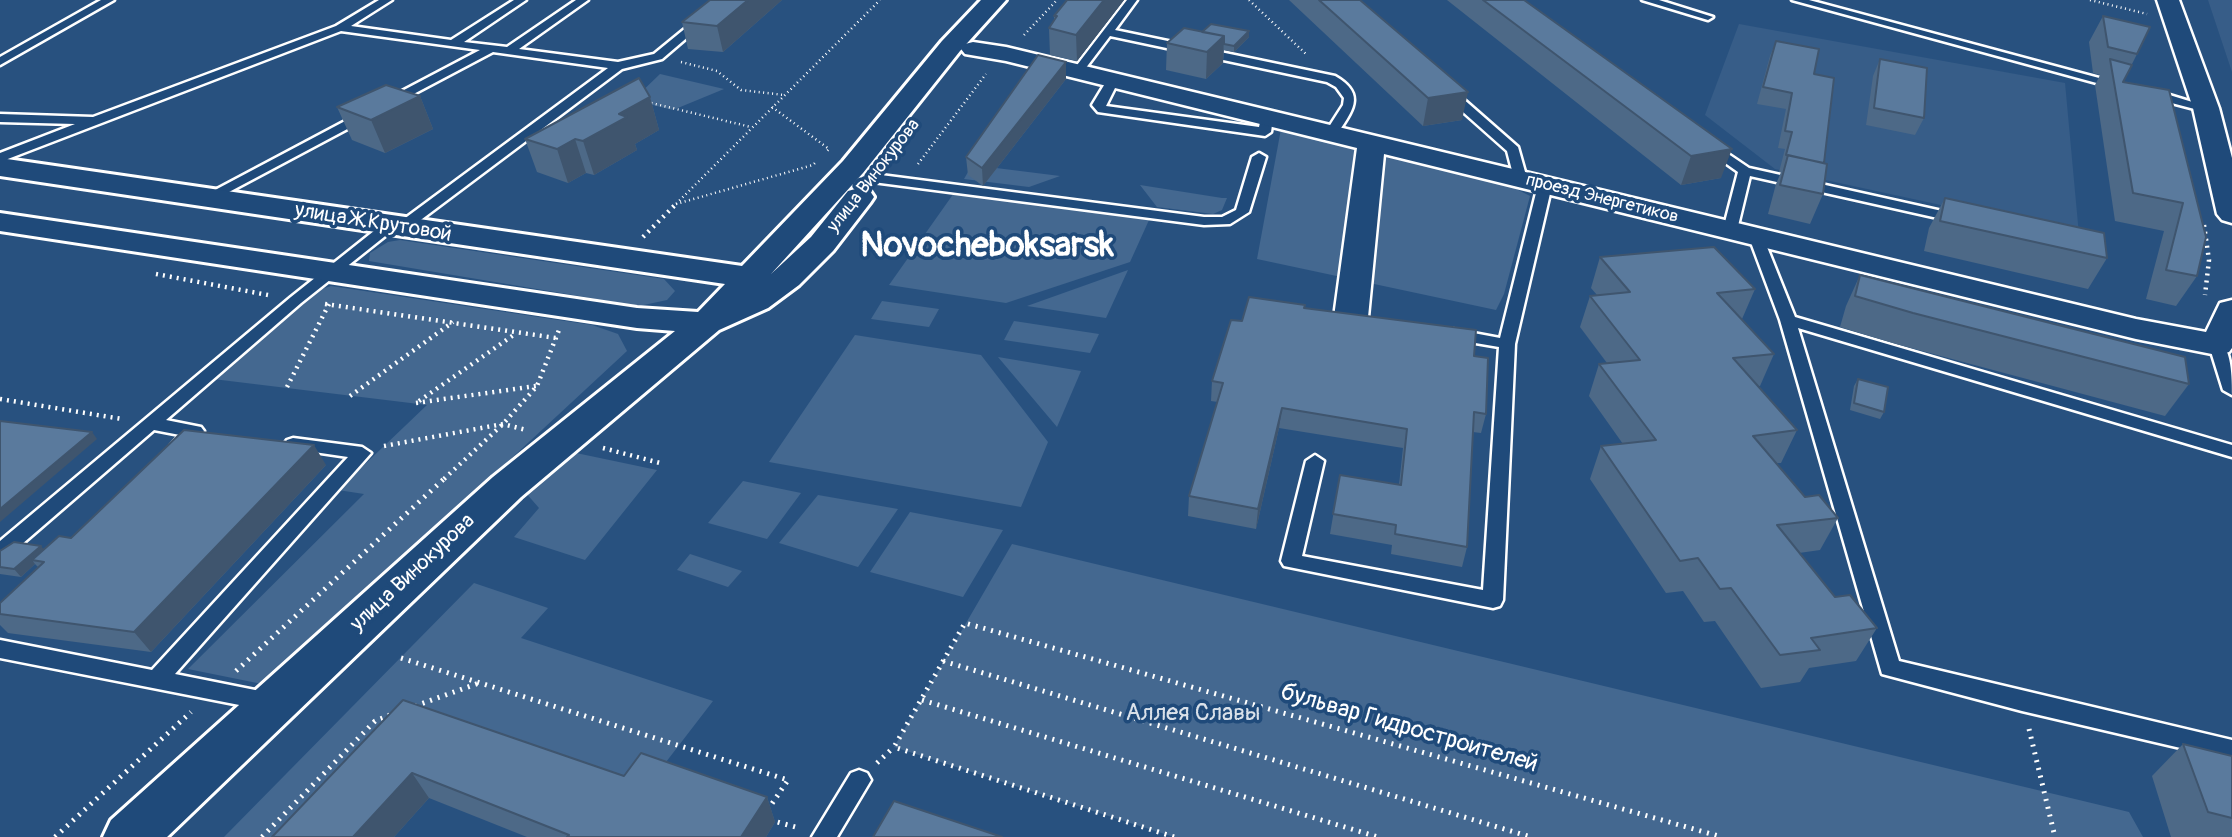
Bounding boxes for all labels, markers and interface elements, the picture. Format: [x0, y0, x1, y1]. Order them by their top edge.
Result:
street label: улица Винокурова [823, 115, 925, 237]
street label: проезд Энергетиков [1523, 170, 1681, 228]
street label: улица Ж.Крутовой [293, 198, 453, 248]
district label: Novocheboksarsk [860, 226, 1114, 268]
street label: улица Винокурова [346, 509, 480, 637]
street label: бульвар Гидростроителей [1277, 678, 1541, 780]
park label: Аллея Славы [1126, 700, 1260, 728]

